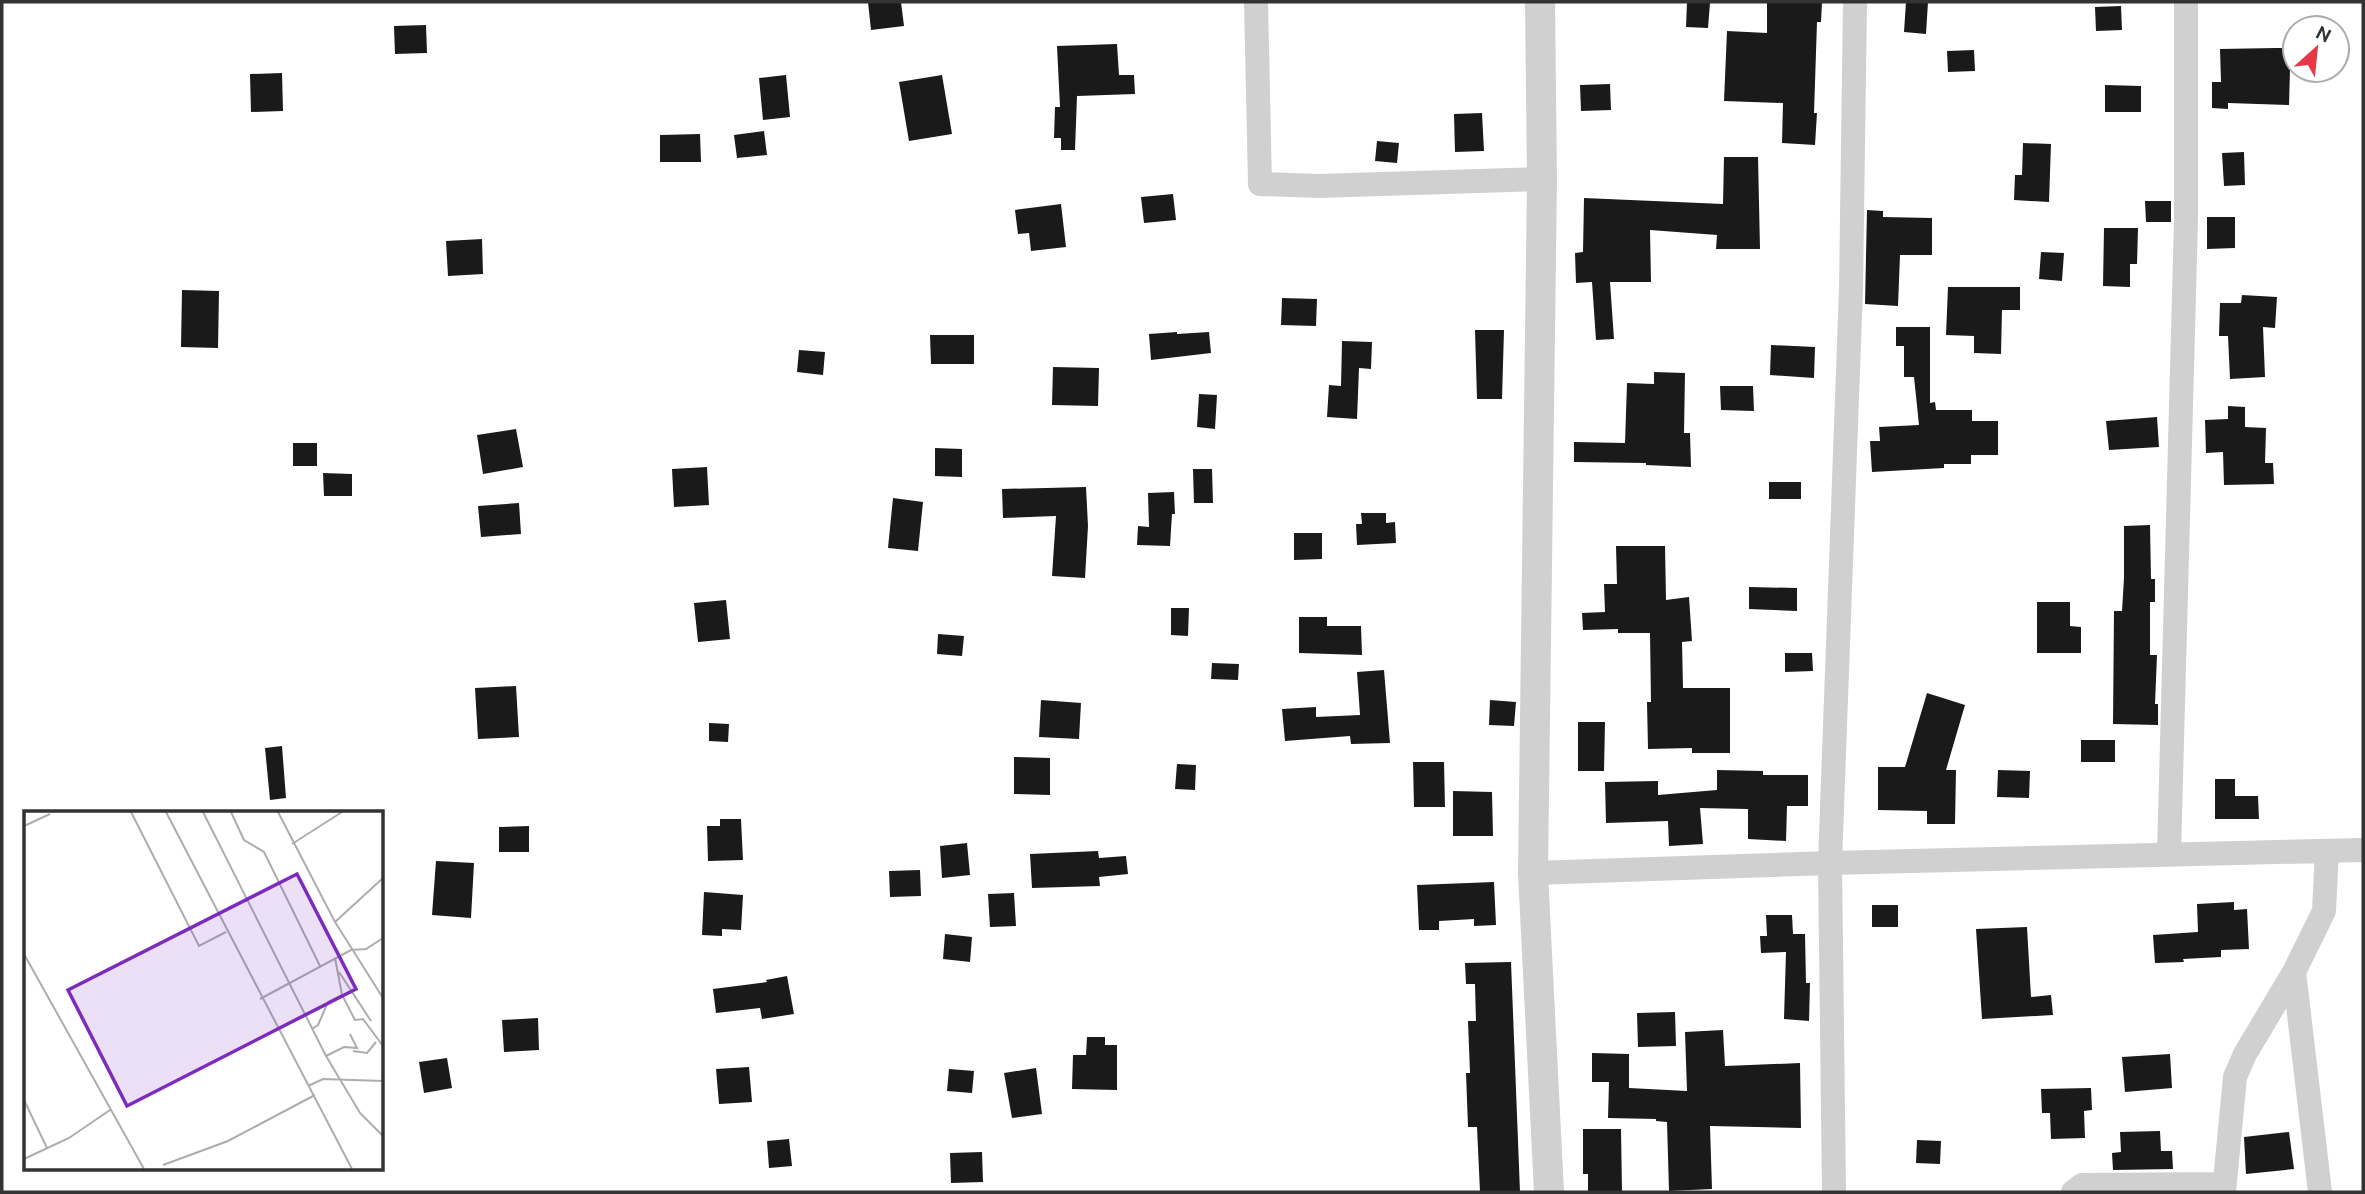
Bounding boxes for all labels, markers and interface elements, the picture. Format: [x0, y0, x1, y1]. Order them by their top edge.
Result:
north arrow [2281, 14, 2351, 84]
text: N [2312, 21, 2335, 47]
inset map [24, 811, 383, 1170]

